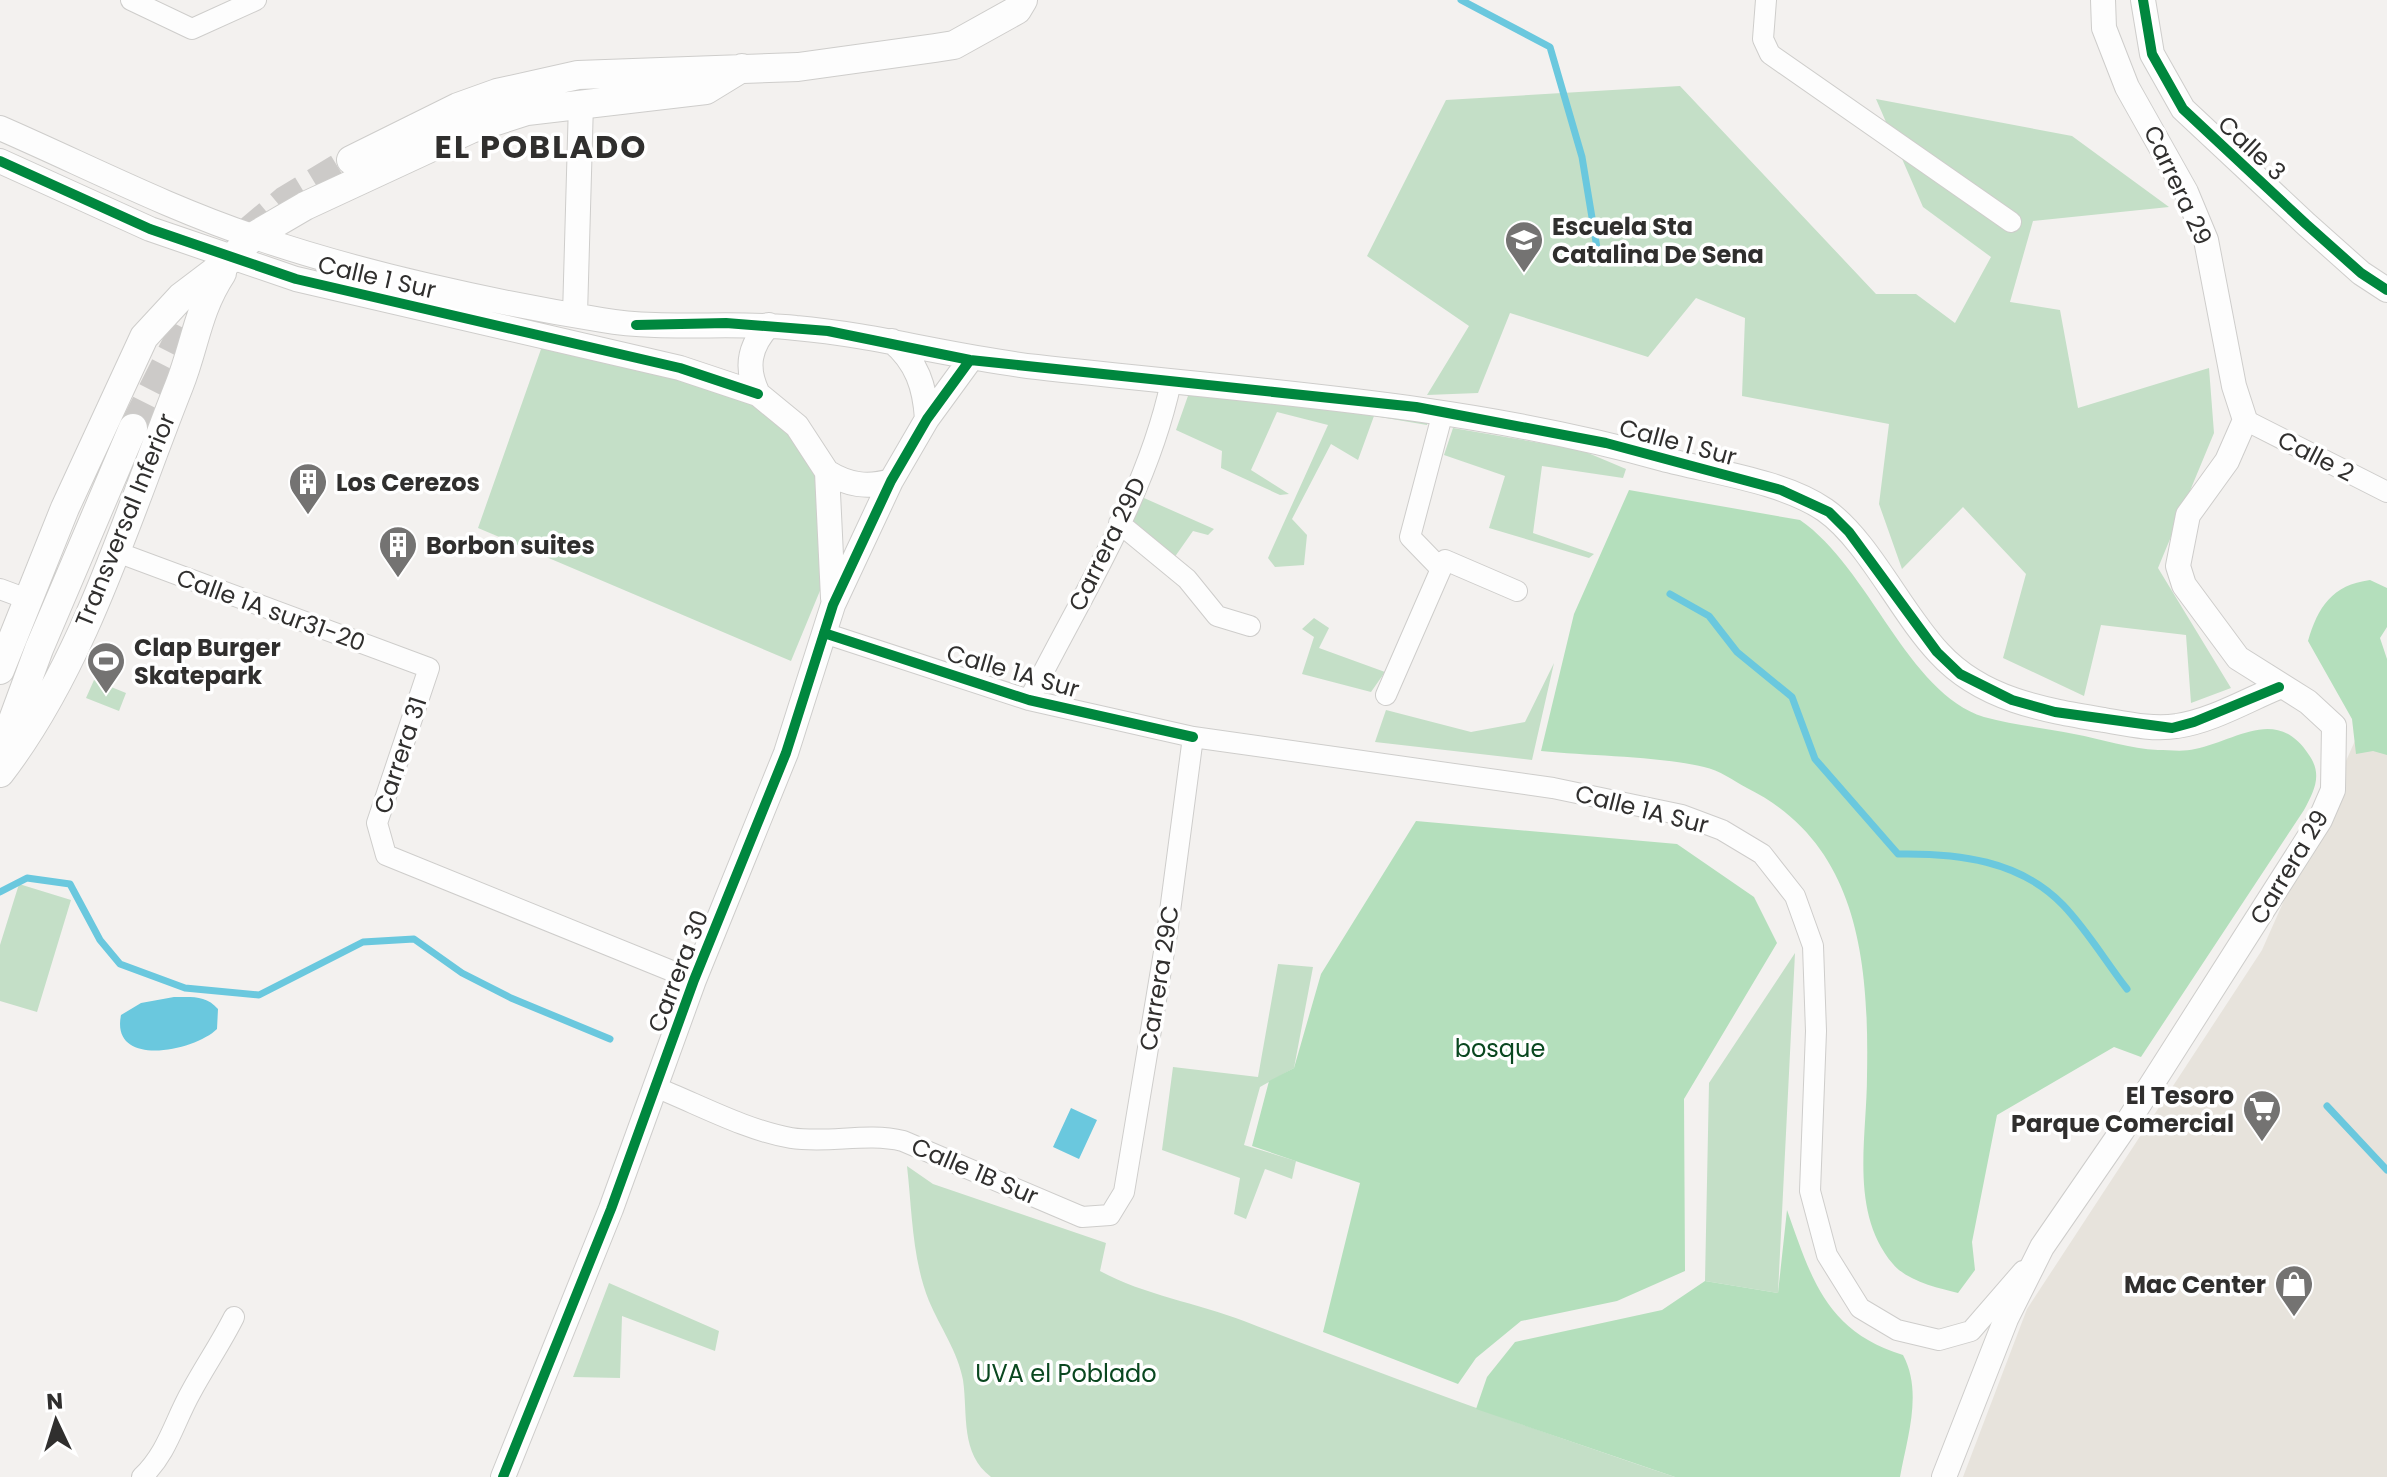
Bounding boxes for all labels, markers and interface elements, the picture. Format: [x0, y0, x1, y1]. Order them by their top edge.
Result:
street label: Calle 3 [2211, 108, 2293, 188]
street label: Carrera 29 [2136, 120, 2220, 250]
district label: EL POBLADO [435, 124, 647, 169]
place label: Escuela Sta Catalina De Sena [1552, 210, 1764, 271]
school or university icon: Escuela Sta Catalina De Sena [1503, 219, 1545, 274]
street label: Calle 1 Sur [315, 247, 439, 307]
street label: Transversal Inferior [67, 408, 183, 632]
street label: Calle 1 Sur [1616, 410, 1740, 474]
street label: Calle 2 [2272, 423, 2360, 489]
building icon: Los Cerezos [287, 461, 329, 516]
place label: Los Cerezos [336, 466, 480, 499]
street label: Carrera 29D [1060, 472, 1154, 616]
building icon: Borbon suites [377, 524, 419, 579]
place label: Borbon suites [426, 529, 595, 562]
street label: Calle 1A sur31-20 [172, 560, 370, 660]
place label: Clap Burger Skatepark [134, 631, 281, 692]
street label: Calle 1A Sur [943, 636, 1083, 706]
sports icon: Clap Burger Skatepark [85, 640, 127, 695]
street label: Carrera 31 [366, 692, 434, 818]
street label: Calle 1A Sur [1572, 776, 1712, 842]
street label: Carrera 29 [2242, 804, 2336, 930]
street label: Carrera 29C [1131, 903, 1187, 1053]
street label: Carrera 30 [640, 905, 716, 1037]
park label: bosque [1455, 1032, 1545, 1065]
place label: El Tesoro Parque Comercial [2011, 1079, 2234, 1140]
supermarket icon: El Tesoro Parque Comercial [2241, 1088, 2283, 1143]
street label: Calle 1B Sur [906, 1129, 1044, 1213]
shop icon: Mac Center [2273, 1263, 2315, 1318]
place label: Mac Center [2124, 1268, 2266, 1301]
park label: UVA el Poblado [975, 1357, 1157, 1390]
north arrow [16, 1381, 96, 1461]
text: N [45, 1386, 64, 1418]

